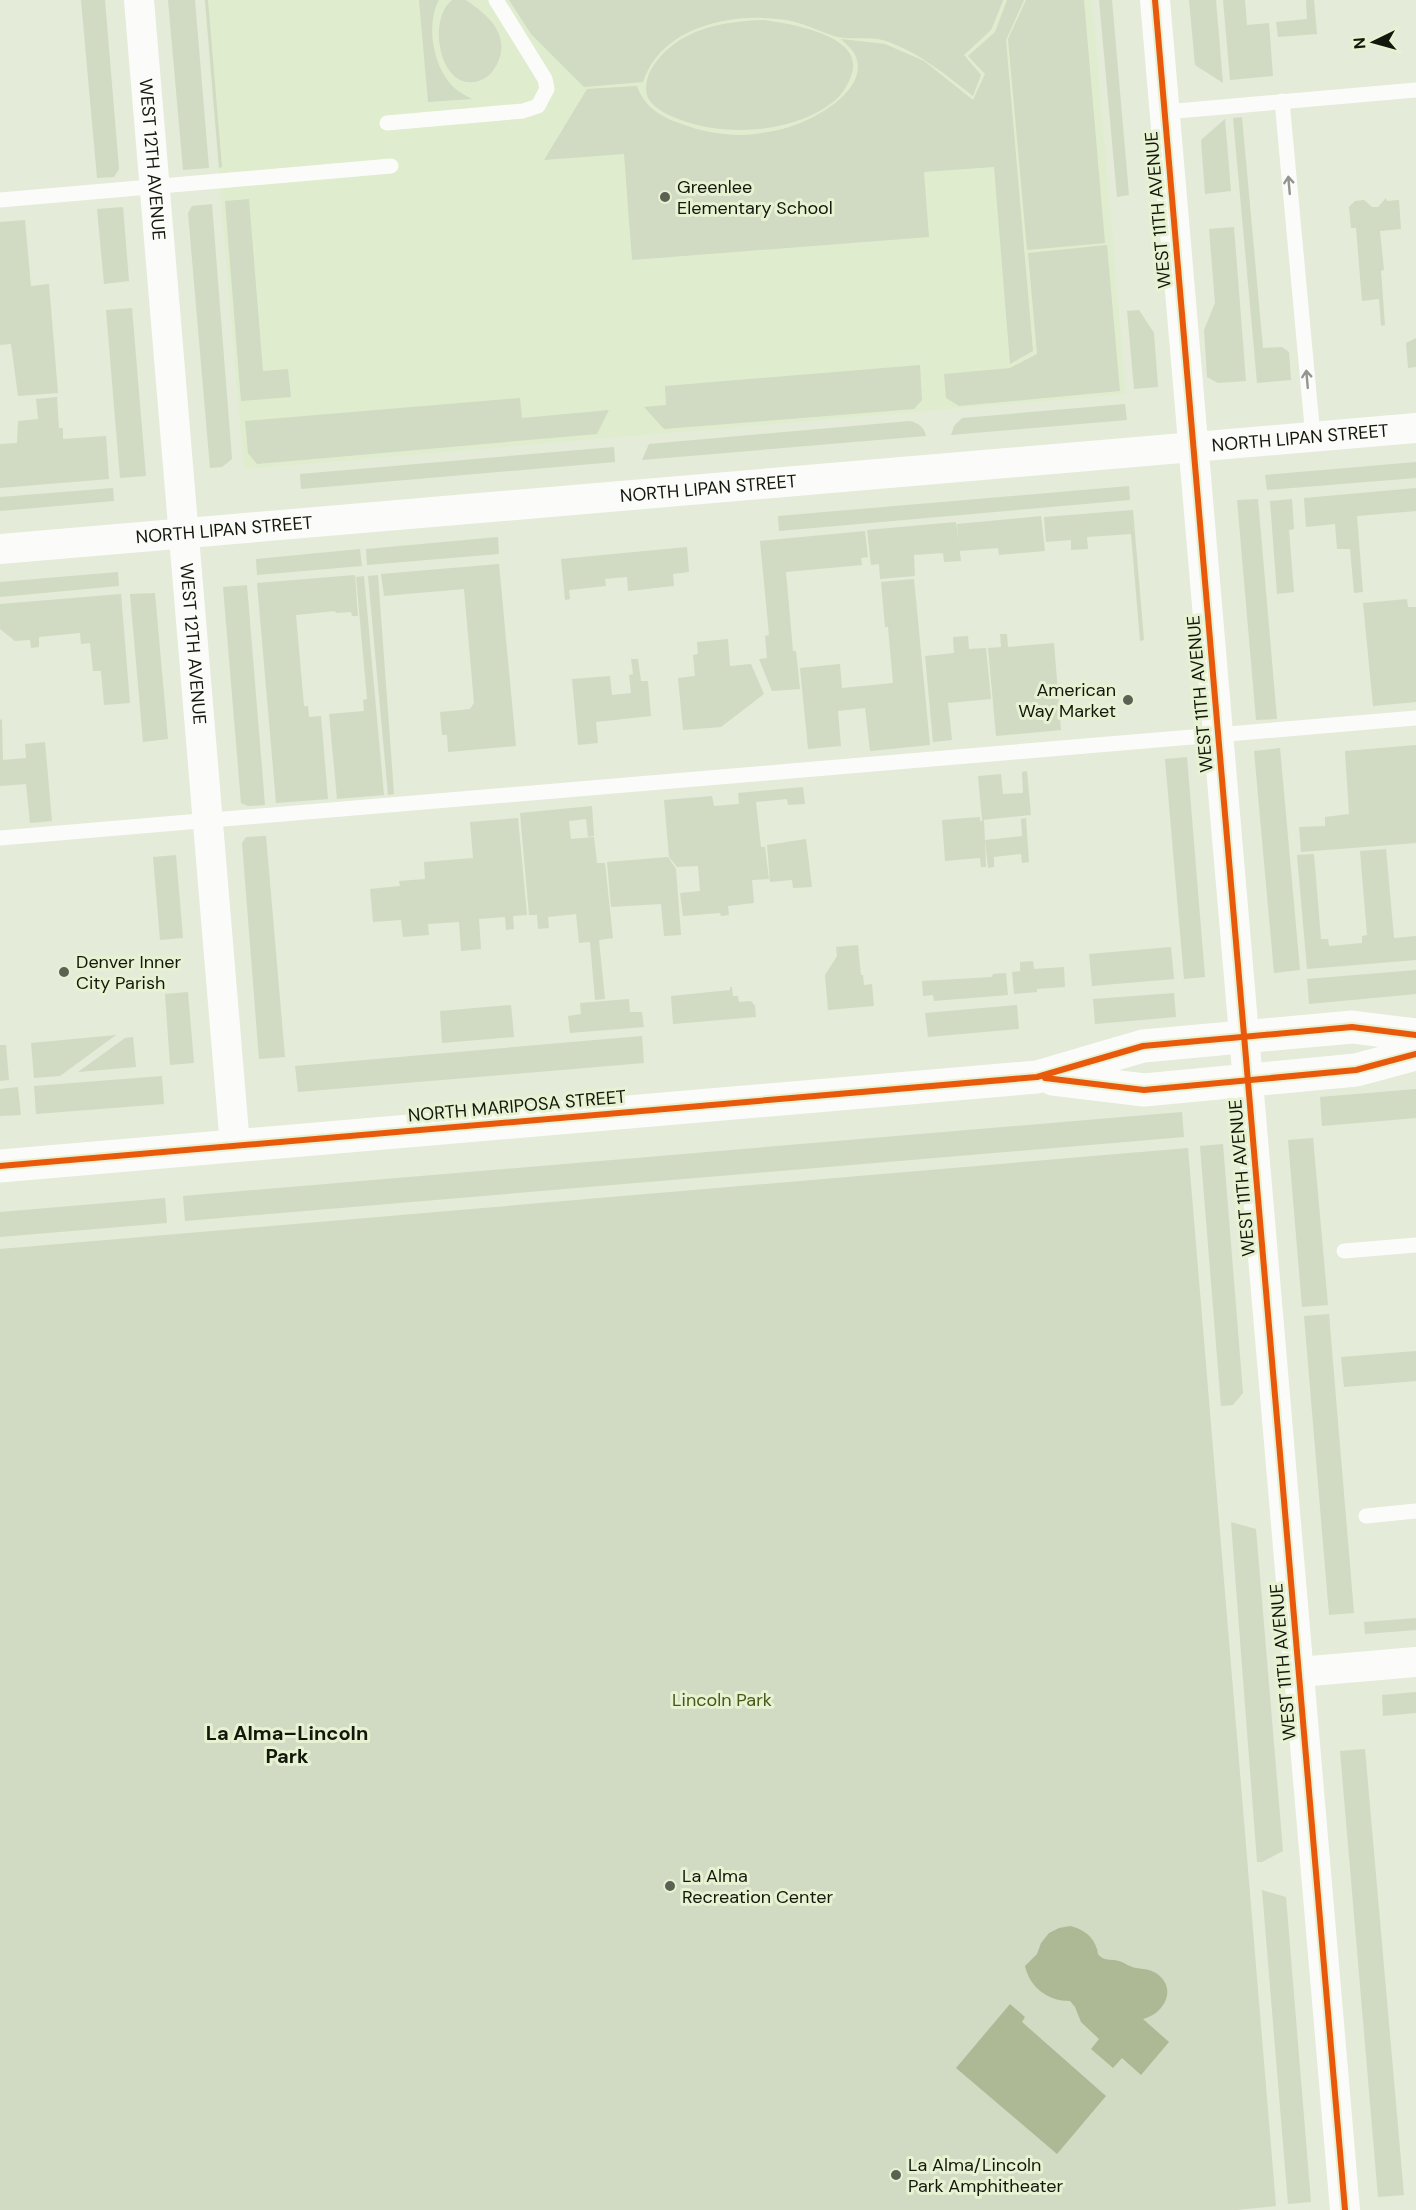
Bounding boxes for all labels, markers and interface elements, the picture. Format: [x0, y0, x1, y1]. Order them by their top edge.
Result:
north arrow [1344, 12, 1404, 72]
text: N [1349, 37, 1371, 50]
street label: WEST 12TH AVENUE [134, 78, 171, 241]
street label: WEST 11TH AVENUE [1139, 130, 1177, 290]
place label: Greenlee Elementary School [677, 175, 833, 220]
one-way arrow [1283, 175, 1294, 195]
marker: Greenlee Elementary School [658, 190, 672, 204]
one-way arrow [1301, 369, 1312, 389]
street label: NORTH LIPAN STREET [1211, 418, 1390, 457]
street label: NORTH LIPAN STREET [619, 469, 798, 508]
street label: NORTH LIPAN STREET [135, 510, 314, 549]
street label: WEST 12TH AVENUE [174, 562, 212, 726]
street label: WEST 11TH AVENUE [1181, 614, 1219, 774]
place label: American Way Market [1018, 678, 1116, 723]
marker: American Way Market [1121, 693, 1135, 707]
place label: Denver Inner City Parish [76, 950, 182, 995]
marker: Denver Inner City Parish [57, 965, 71, 979]
street label: NORTH MARIPOSA STREET [407, 1084, 627, 1128]
street label: WEST 11TH AVENUE [1223, 1098, 1261, 1258]
street label: WEST 11TH AVENUE [1264, 1582, 1302, 1742]
park label: Lincoln Park [672, 1688, 772, 1712]
district label: La Alma–Lincoln Park [206, 1720, 368, 1769]
place label: La Alma Recreation Center [682, 1864, 833, 1909]
marker: La Alma Recreation Center [663, 1879, 677, 1893]
place label: La Alma/Lincoln Park Amphitheater [908, 2153, 1063, 2198]
marker: La Alma/Lincoln Park Amphitheater [889, 2168, 903, 2182]

